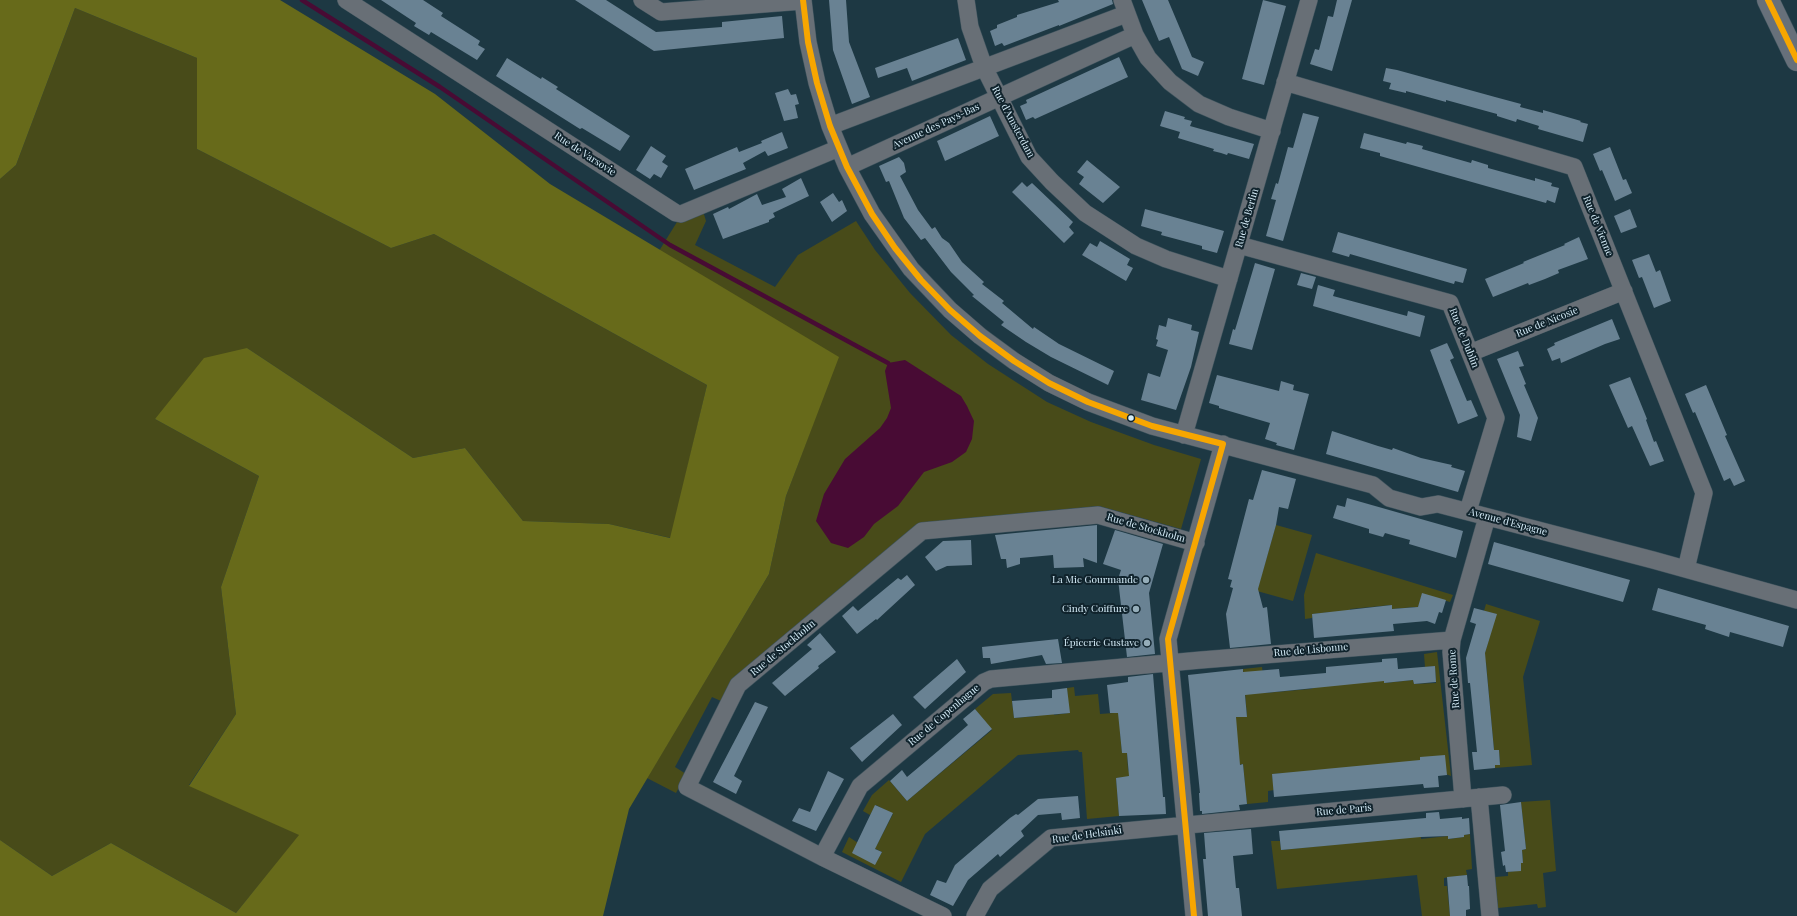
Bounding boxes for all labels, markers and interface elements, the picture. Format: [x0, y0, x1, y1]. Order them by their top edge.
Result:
street label: Rue d'Amsterdam [989, 84, 1037, 160]
street label: Avenue des Pays-Bas [891, 101, 981, 151]
street label: Rue de Varsovie [552, 130, 618, 178]
street label: Rue de Berlin [1233, 187, 1261, 249]
street label: Rue de Vienne [1580, 194, 1616, 258]
street label: Rue de Nicosie [1514, 304, 1580, 340]
street label: Rue de Dublin [1447, 306, 1481, 370]
unlabelled marker [1126, 413, 1136, 423]
street label: Avenue d'Espagne [1467, 506, 1549, 538]
street label: Rue de Stockholm [1106, 511, 1186, 545]
place label: La Mie Gourmande [1052, 574, 1138, 586]
marker: La Mie Gourmande [1141, 575, 1151, 585]
place label: Cindy Coiffure [1062, 603, 1128, 615]
marker: Cindy Coiffure [1131, 604, 1141, 614]
street label: Rue de Stockholm [748, 617, 818, 679]
place label: Épicerie Gustave [1064, 637, 1139, 649]
marker: Épicerie Gustave [1142, 638, 1152, 648]
street label: Rue de Lisbonne [1273, 641, 1349, 659]
street label: Rue de Rome [1446, 649, 1462, 709]
street label: Rue de Copenhague [906, 682, 982, 748]
street label: Rue de Paris [1316, 802, 1372, 818]
street label: Rue de Helsinki [1051, 824, 1123, 846]

